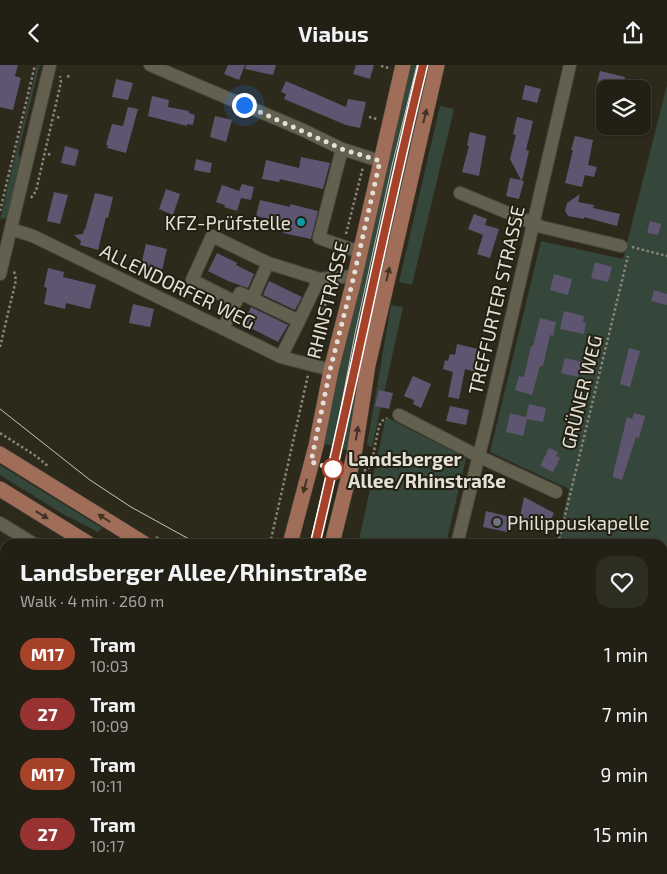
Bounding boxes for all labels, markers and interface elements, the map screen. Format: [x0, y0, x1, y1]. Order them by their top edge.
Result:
icon: back [20, 19, 48, 47]
icon: share [619, 19, 647, 47]
text: Viabus [298, 20, 369, 46]
map controls [596, 80, 651, 135]
button: layers [596, 80, 651, 135]
your location [232, 93, 257, 118]
one-way arrow [421, 108, 429, 123]
street label: TREFFURTER STRASSE [463, 203, 529, 397]
place label: KFZ-Prüfstelle [165, 211, 291, 234]
marker: KFZ-Prüfstelle [295, 216, 307, 228]
street label: ALLENDORFER WEG [97, 239, 259, 333]
street label: RHINSTRASSE [301, 239, 353, 361]
one-way arrow [384, 266, 392, 281]
street label: GRÜNER WEG [556, 333, 606, 451]
one-way arrow [353, 425, 361, 441]
place label: Landsberger Allee/Rhinstraße [348, 447, 506, 492]
marker: Landsberger Allee/Rhinstraße [322, 458, 344, 480]
one-way arrow [301, 478, 309, 493]
one-way arrow [35, 510, 48, 519]
place label: Philippuskapelle [507, 511, 650, 534]
one-way arrow [97, 514, 110, 523]
marker: Philippuskapelle [491, 516, 503, 528]
button: heart [596, 556, 648, 608]
text: Landsberger Allee/Rhinstraße [20, 557, 367, 586]
text: Walk · 4 min · 260 m [20, 591, 164, 610]
text: Tram [90, 633, 136, 656]
text: M17 [31, 643, 64, 665]
text: 1 min [604, 643, 648, 666]
text: 10:03 [90, 656, 128, 675]
text: Tram [90, 693, 136, 716]
text: 27 [38, 703, 57, 725]
text: 7 min [602, 703, 648, 726]
text: 10:09 [90, 716, 129, 735]
text: Tram [90, 753, 136, 776]
text: M17 [31, 763, 64, 785]
text: 9 min [600, 763, 648, 786]
text: 10:11 [90, 776, 123, 795]
text: Tram [90, 813, 136, 836]
text: 27 [38, 823, 57, 845]
text: 15 min [594, 823, 648, 846]
text: 10:17 [90, 836, 124, 855]

